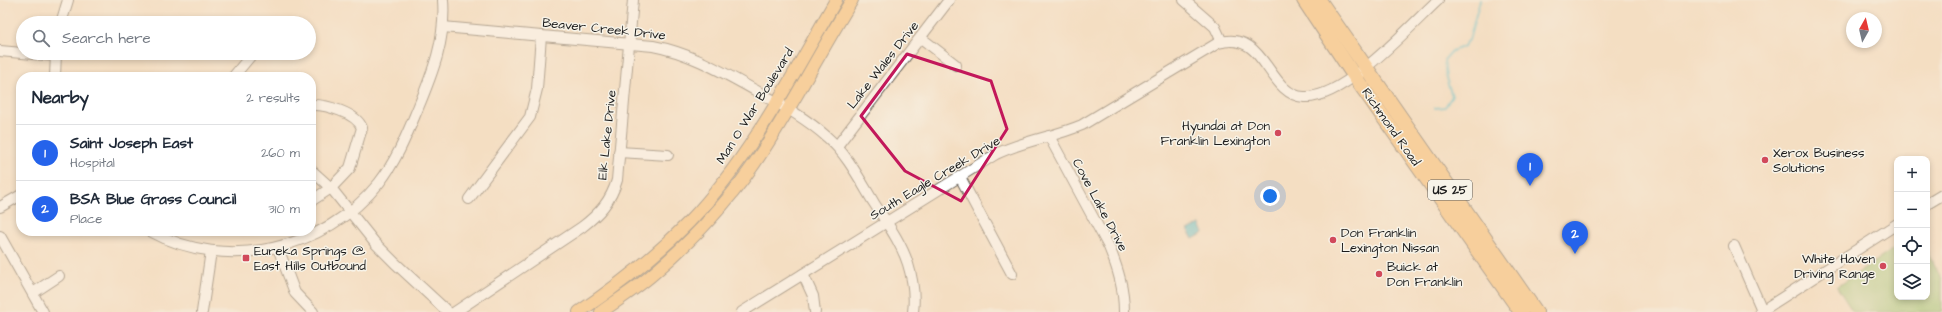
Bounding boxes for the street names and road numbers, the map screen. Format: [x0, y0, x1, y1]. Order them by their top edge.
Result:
street label: Beaver Creek Drive [541, 14, 667, 44]
street label: Lake Wales Drive [843, 17, 923, 113]
street label: Man O War Boulevard [712, 44, 798, 167]
street label: Richmond Road [1357, 84, 1425, 170]
street label: Elk Lake Drive [593, 89, 621, 181]
street label: South Eagle Creek Drive [866, 132, 1004, 225]
street label: Cove Lake Drive [1068, 155, 1132, 255]
road number: US 25 [1428, 180, 1472, 200]

